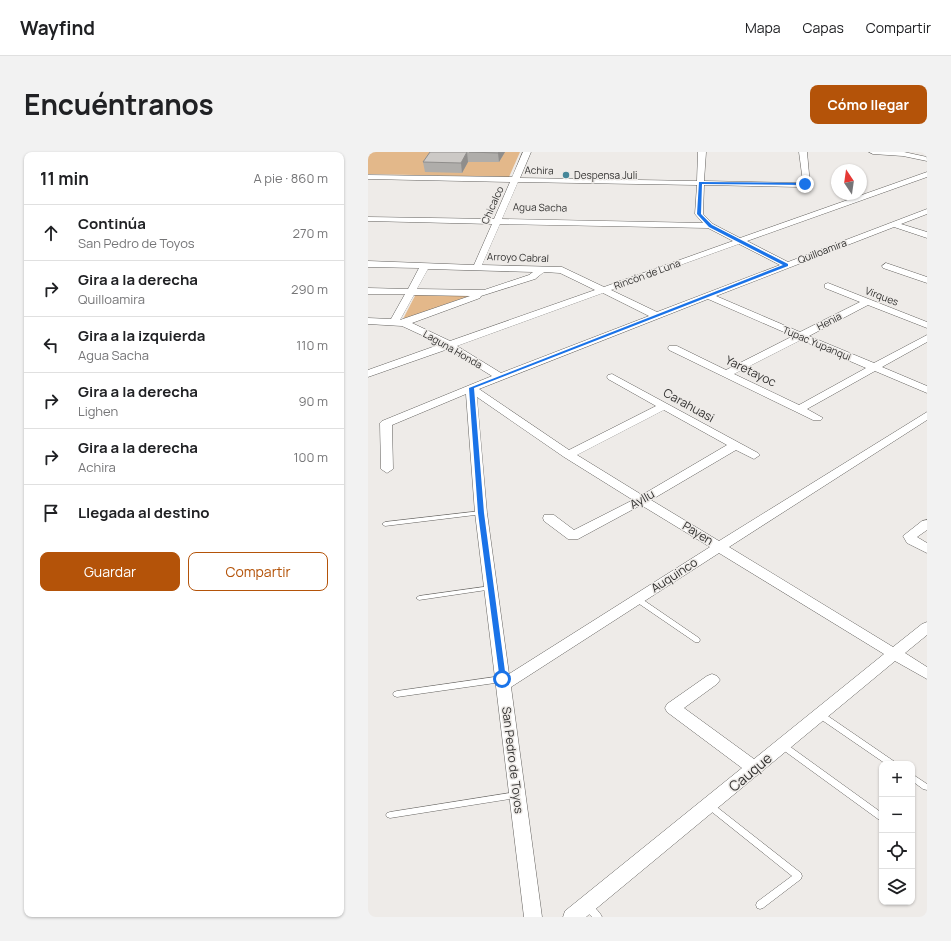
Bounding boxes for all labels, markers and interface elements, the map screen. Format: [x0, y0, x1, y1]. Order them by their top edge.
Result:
text: Wayfind [20, 15, 95, 41]
text: Mapa [745, 18, 781, 37]
text: Capas [803, 18, 844, 37]
text: Compartir [866, 18, 931, 37]
text: Encuéntranos [24, 85, 214, 123]
button: Cómo llegar [810, 85, 927, 124]
street label: Achira [524, 163, 554, 177]
north arrow [831, 164, 867, 200]
text: 11 min [40, 167, 89, 190]
place label: Despensa Juli [574, 168, 637, 182]
text: A pie · 860 m [254, 169, 328, 187]
marker: Despensa Juli [561, 170, 571, 180]
route end [796, 175, 814, 193]
street label: Chicalco [477, 184, 507, 226]
street label: Agua Sacha [513, 200, 567, 214]
text: Continúa [78, 213, 146, 234]
icon: ahead [40, 222, 62, 244]
text: 270 m [293, 224, 328, 242]
text: San Pedro de Toyos [78, 234, 195, 252]
street label: Quilloamira [795, 235, 849, 267]
street label: Arroyo Cabral [487, 249, 549, 265]
street label: Rincón de Luna [612, 255, 682, 293]
text: Gira a la derecha [78, 269, 198, 290]
icon: right [40, 278, 62, 300]
text: 290 m [291, 280, 328, 298]
street label: Virques [863, 283, 901, 309]
text: Quilloamira [78, 290, 145, 308]
street label: Henia [814, 309, 844, 333]
street label: Tupac Yupanqui [781, 322, 853, 364]
text: Gira a la izquierda [78, 325, 205, 346]
street label: Laguna Honda [421, 326, 485, 372]
icon: left [40, 334, 62, 356]
text: 110 m [296, 336, 328, 354]
text: Agua Sacha [78, 346, 149, 364]
street label: Yaretayoc [723, 351, 780, 391]
text: Gira a la derecha [78, 381, 198, 402]
street label: Carahuasi [660, 384, 718, 426]
icon: right [40, 390, 62, 412]
text: 90 m [298, 392, 328, 410]
text: Lighen [78, 402, 118, 420]
text: Gira a la derecha [78, 437, 198, 458]
icon: right [40, 446, 62, 468]
text: 100 m [293, 448, 328, 466]
text: Achira [78, 458, 116, 476]
street label: Ayllu [626, 485, 658, 513]
icon: arrive [40, 502, 62, 524]
text: Llegada al destino [78, 502, 210, 523]
street label: Payen [679, 517, 717, 549]
button: Guardar [40, 552, 180, 591]
button: Compartir [188, 552, 328, 591]
street label: Auquinco [647, 554, 701, 596]
route start [493, 670, 511, 688]
street label: San Pedro de Toyos [498, 706, 528, 814]
street label: Cauque [724, 748, 776, 796]
map controls [879, 761, 915, 905]
button: + [879, 761, 915, 797]
button: − [879, 797, 915, 833]
button: locate [879, 833, 915, 869]
button: layers [879, 869, 915, 905]

